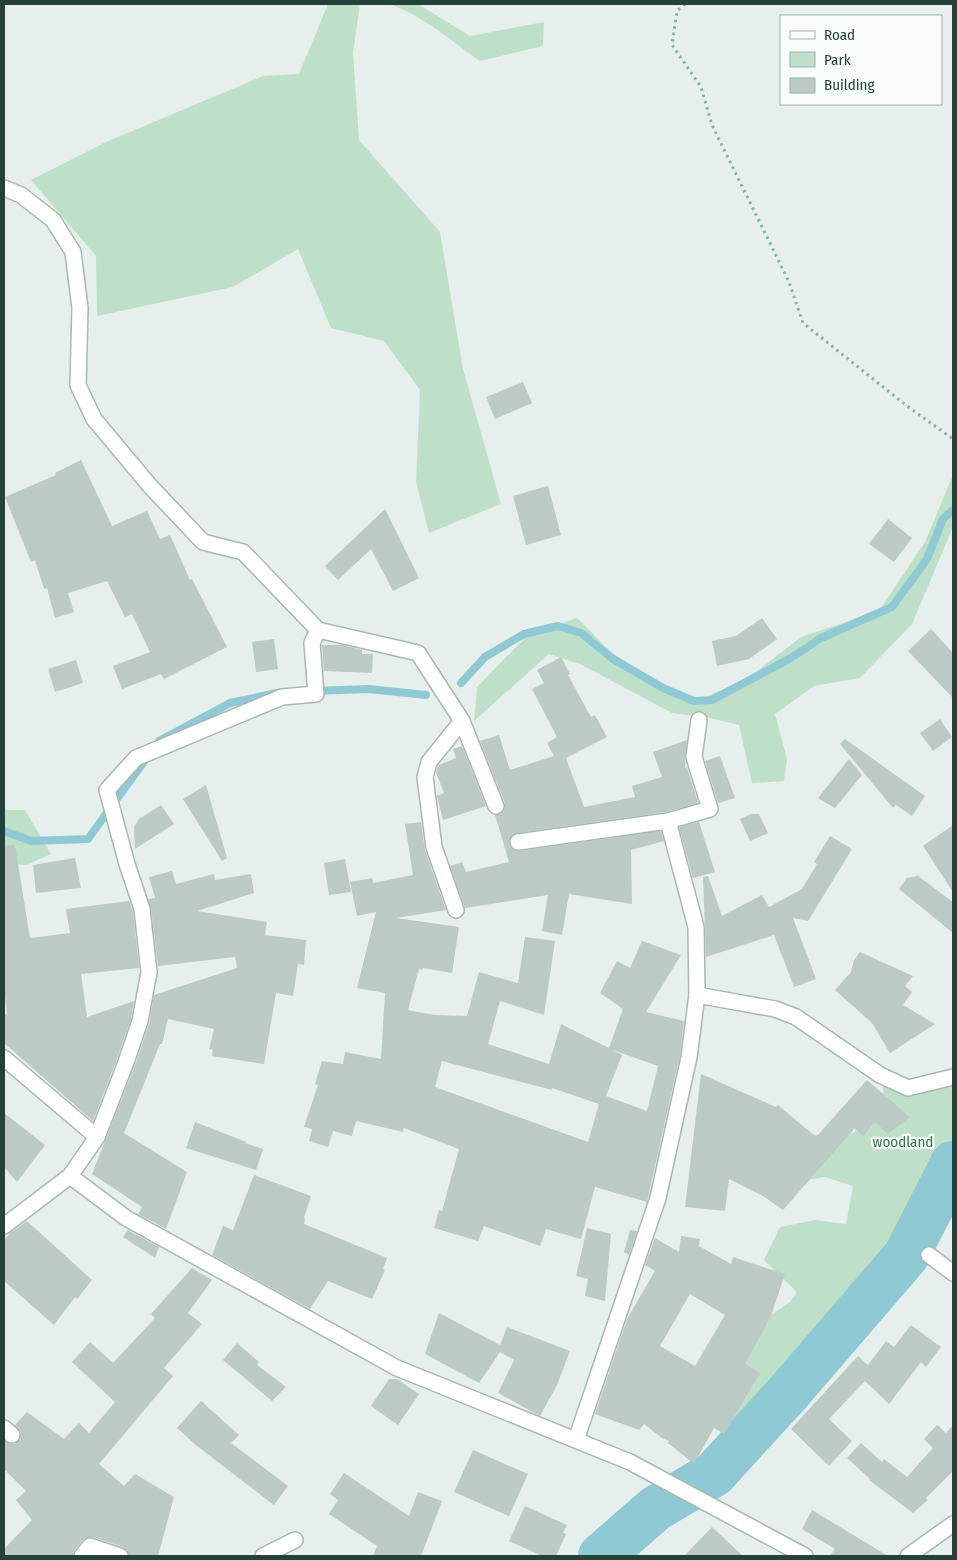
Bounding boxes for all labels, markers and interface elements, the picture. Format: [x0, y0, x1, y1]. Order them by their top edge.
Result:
legend [780, 15, 942, 105]
text: Road [824, 26, 855, 44]
text: Park [824, 51, 851, 69]
text: Building [824, 76, 875, 94]
park label: woodland [873, 1133, 933, 1151]

